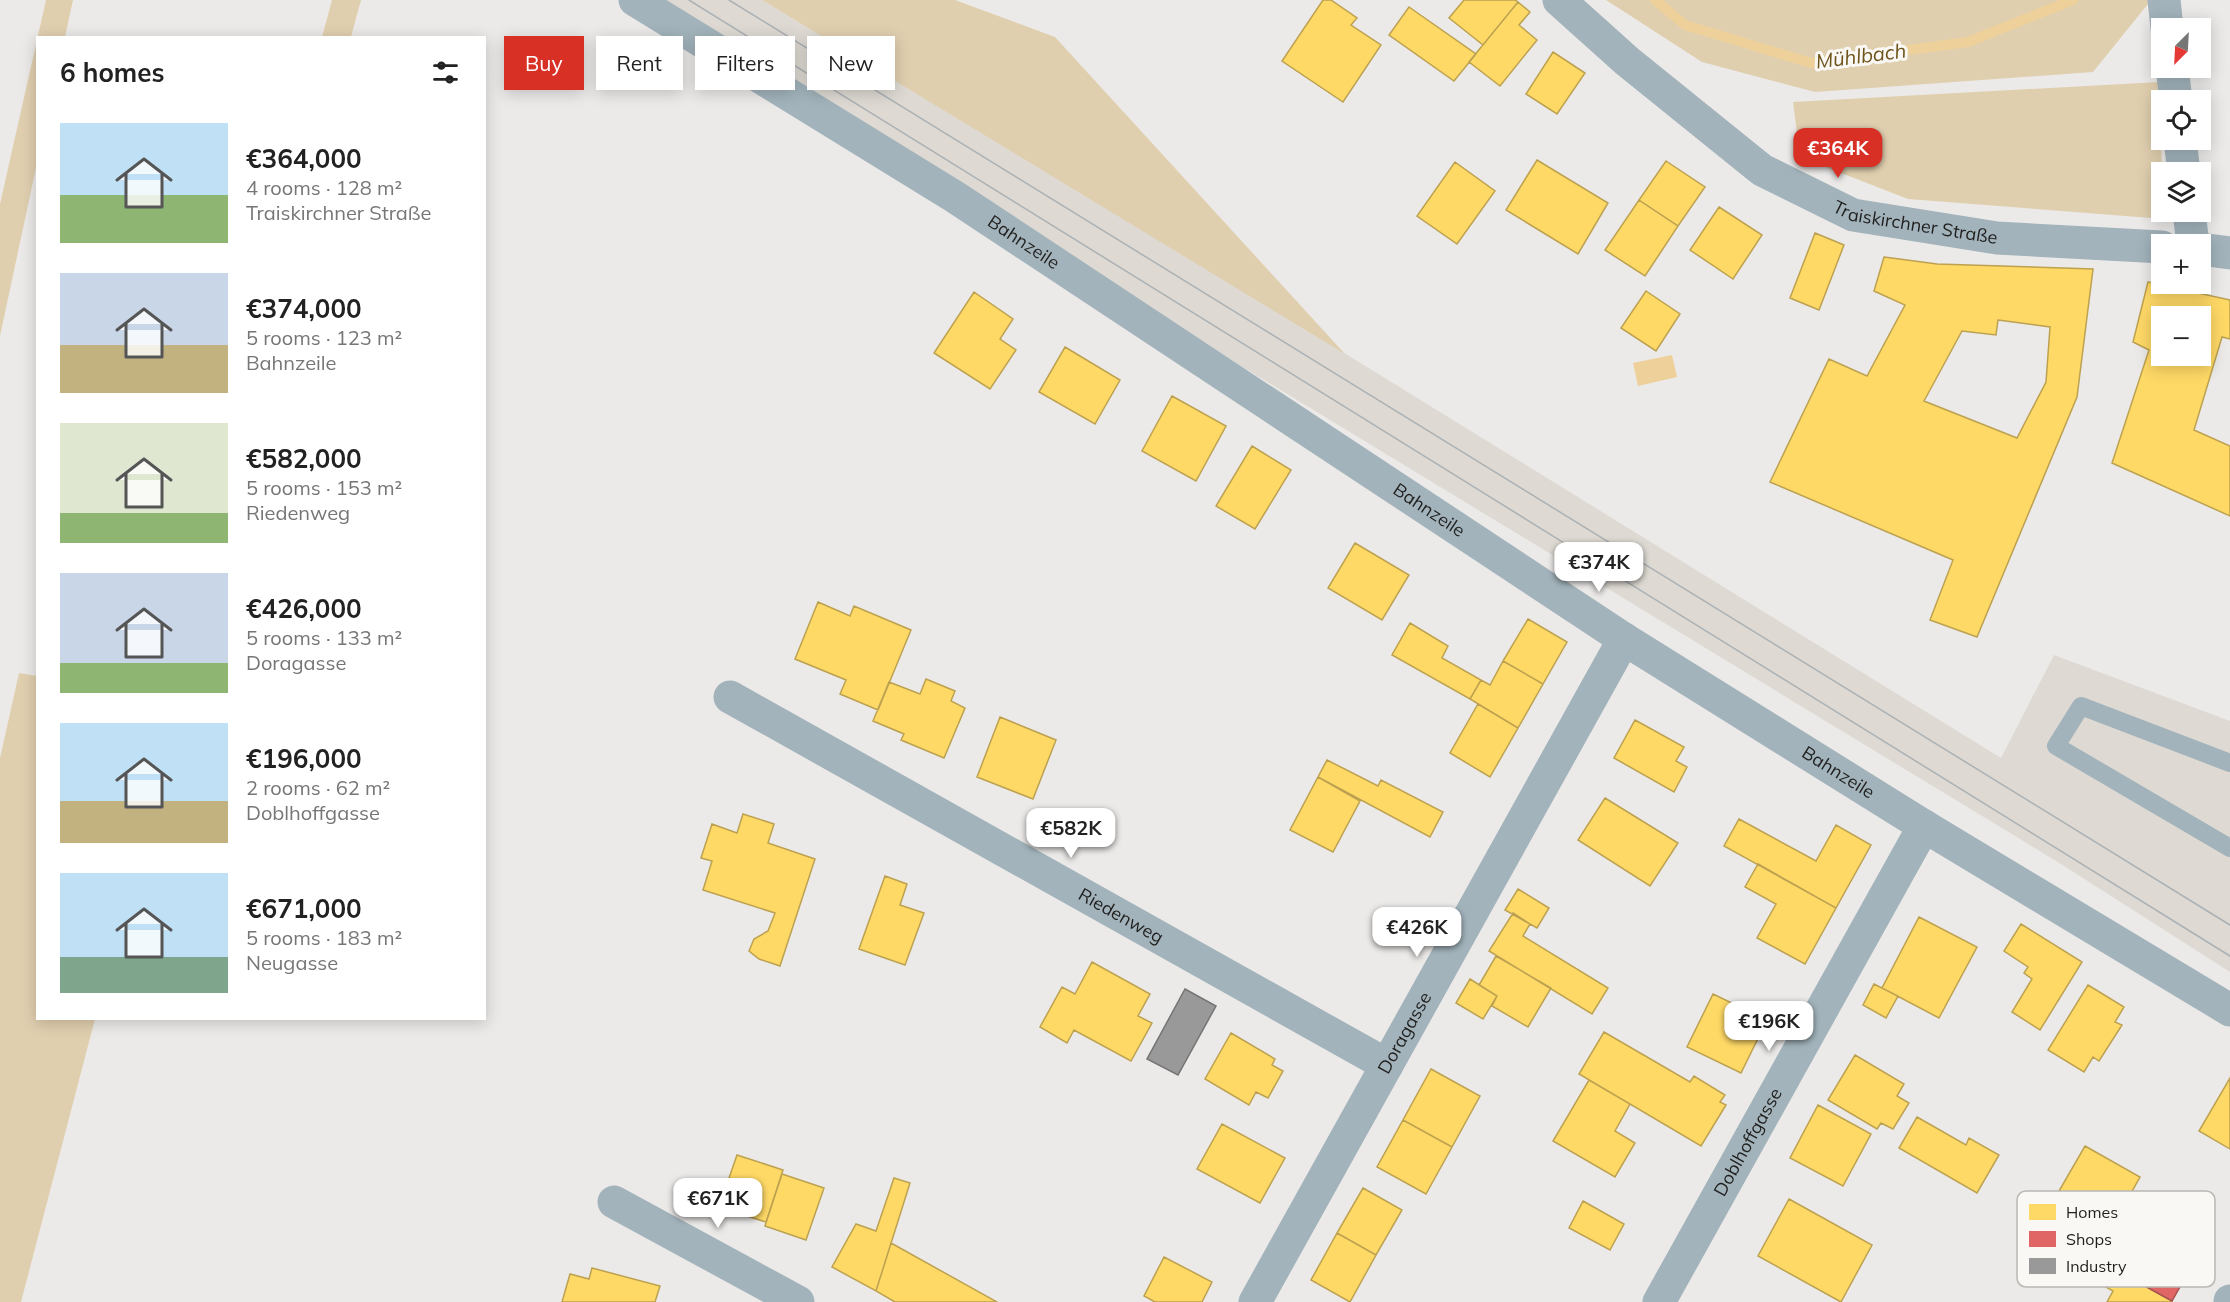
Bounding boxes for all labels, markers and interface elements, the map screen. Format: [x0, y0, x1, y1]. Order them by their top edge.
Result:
north arrow [2151, 18, 2211, 78]
map controls [2151, 18, 2211, 366]
chip: Buy [504, 36, 584, 90]
chip: Rent [596, 36, 683, 90]
chip: Filters [695, 36, 795, 90]
chip: New [807, 36, 895, 90]
water label: Mühlbach [1814, 38, 1908, 73]
text: 6 homes [60, 56, 164, 89]
icon: filters [429, 56, 462, 89]
button: locate [2151, 90, 2211, 150]
pin: €364K [1796, 128, 1880, 179]
text: €364K [1807, 135, 1869, 160]
text: €364,000 [246, 142, 362, 175]
icon: home [108, 147, 180, 219]
button: layers [2151, 162, 2211, 222]
text: 4 rooms · 128 m² [246, 175, 402, 200]
street label: Traiskirchner Straße [1829, 195, 1999, 249]
text: Traiskirchner Straße [246, 200, 431, 225]
street label: Bahnzeile [984, 210, 1064, 274]
button: + [2151, 234, 2211, 294]
text: €374,000 [246, 292, 362, 325]
icon: home [108, 297, 180, 369]
button: − [2151, 306, 2211, 366]
text: 5 rooms · 123 m² [246, 325, 402, 350]
text: Bahnzeile [246, 350, 337, 375]
text: €582,000 [246, 442, 362, 475]
icon: home [108, 447, 180, 519]
text: 5 rooms · 153 m² [246, 475, 402, 500]
street label: Bahnzeile [1389, 478, 1470, 542]
text: Riedenweg [246, 500, 350, 525]
pin: €374K [1557, 542, 1641, 593]
text: €374K [1568, 549, 1630, 574]
text: €426,000 [246, 592, 362, 625]
icon: home [108, 597, 180, 669]
text: 5 rooms · 133 m² [246, 625, 402, 650]
text: Doragasse [246, 650, 346, 675]
street label: Bahnzeile [1798, 741, 1879, 803]
text: €196,000 [246, 742, 362, 775]
icon: home [108, 747, 180, 819]
text: 2 rooms · 62 m² [246, 775, 390, 800]
text: Doblhoffgasse [246, 800, 380, 825]
pin: €582K [1029, 808, 1113, 859]
text: €582K [1040, 815, 1102, 840]
street label: Riedenweg [1075, 883, 1168, 948]
text: €671,000 [246, 892, 362, 925]
icon: home [108, 897, 180, 969]
pin: €426K [1375, 907, 1459, 958]
text: €426K [1386, 914, 1448, 939]
text: 5 rooms · 183 m² [246, 925, 402, 950]
text: Neugasse [246, 950, 338, 975]
street label: Doragasse [1372, 988, 1436, 1078]
pin: €196K [1727, 1001, 1811, 1052]
text: €196K [1738, 1008, 1800, 1033]
street label: Doblhoffgasse [1708, 1084, 1787, 1200]
pin: €671K [676, 1178, 760, 1229]
text: €671K [687, 1185, 749, 1210]
legend [2017, 1191, 2215, 1287]
text: Homes [2066, 1202, 2118, 1222]
text: Shops [2066, 1229, 2112, 1249]
text: Industry [2066, 1256, 2127, 1276]

